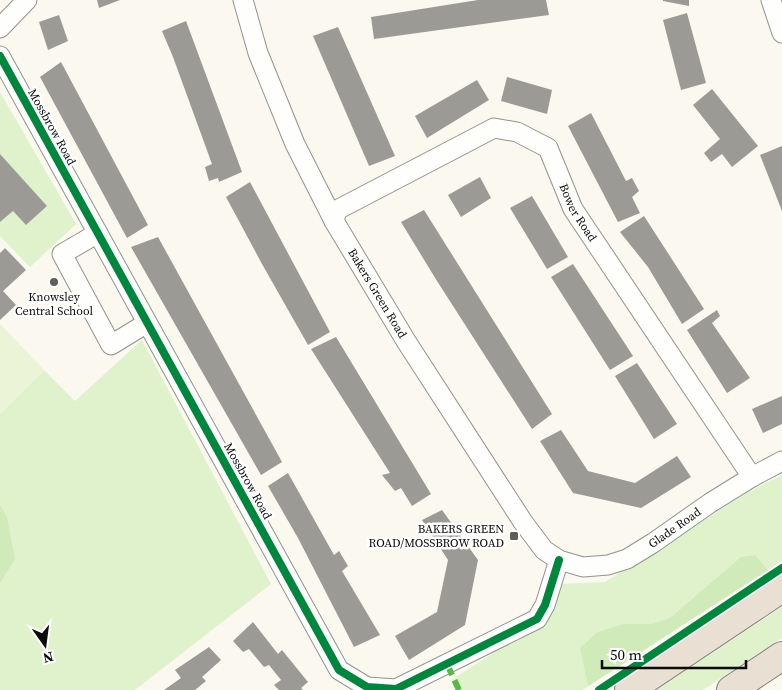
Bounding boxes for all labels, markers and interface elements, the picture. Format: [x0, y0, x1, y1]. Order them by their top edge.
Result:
street label: Mossbrow Road [24, 86, 80, 168]
street label: Bower Road [555, 181, 601, 245]
street label: Bakers Green Road [344, 246, 411, 341]
marker: Knowsley Central School [48, 276, 60, 288]
place label: Knowsley Central School [15, 289, 93, 319]
street label: Mossbrow Road [220, 440, 276, 522]
street label: Glade Road [645, 504, 704, 552]
place label: BAKERS GREEN ROAD/MOSSBROW ROAD [369, 521, 504, 551]
marker: BAKERS GREEN ROAD/MOSSBROW ROAD [508, 530, 520, 542]
north arrow [20, 620, 70, 670]
scale bar [602, 638, 746, 670]
text: 50 m [610, 644, 642, 665]
text: N [41, 647, 56, 669]

